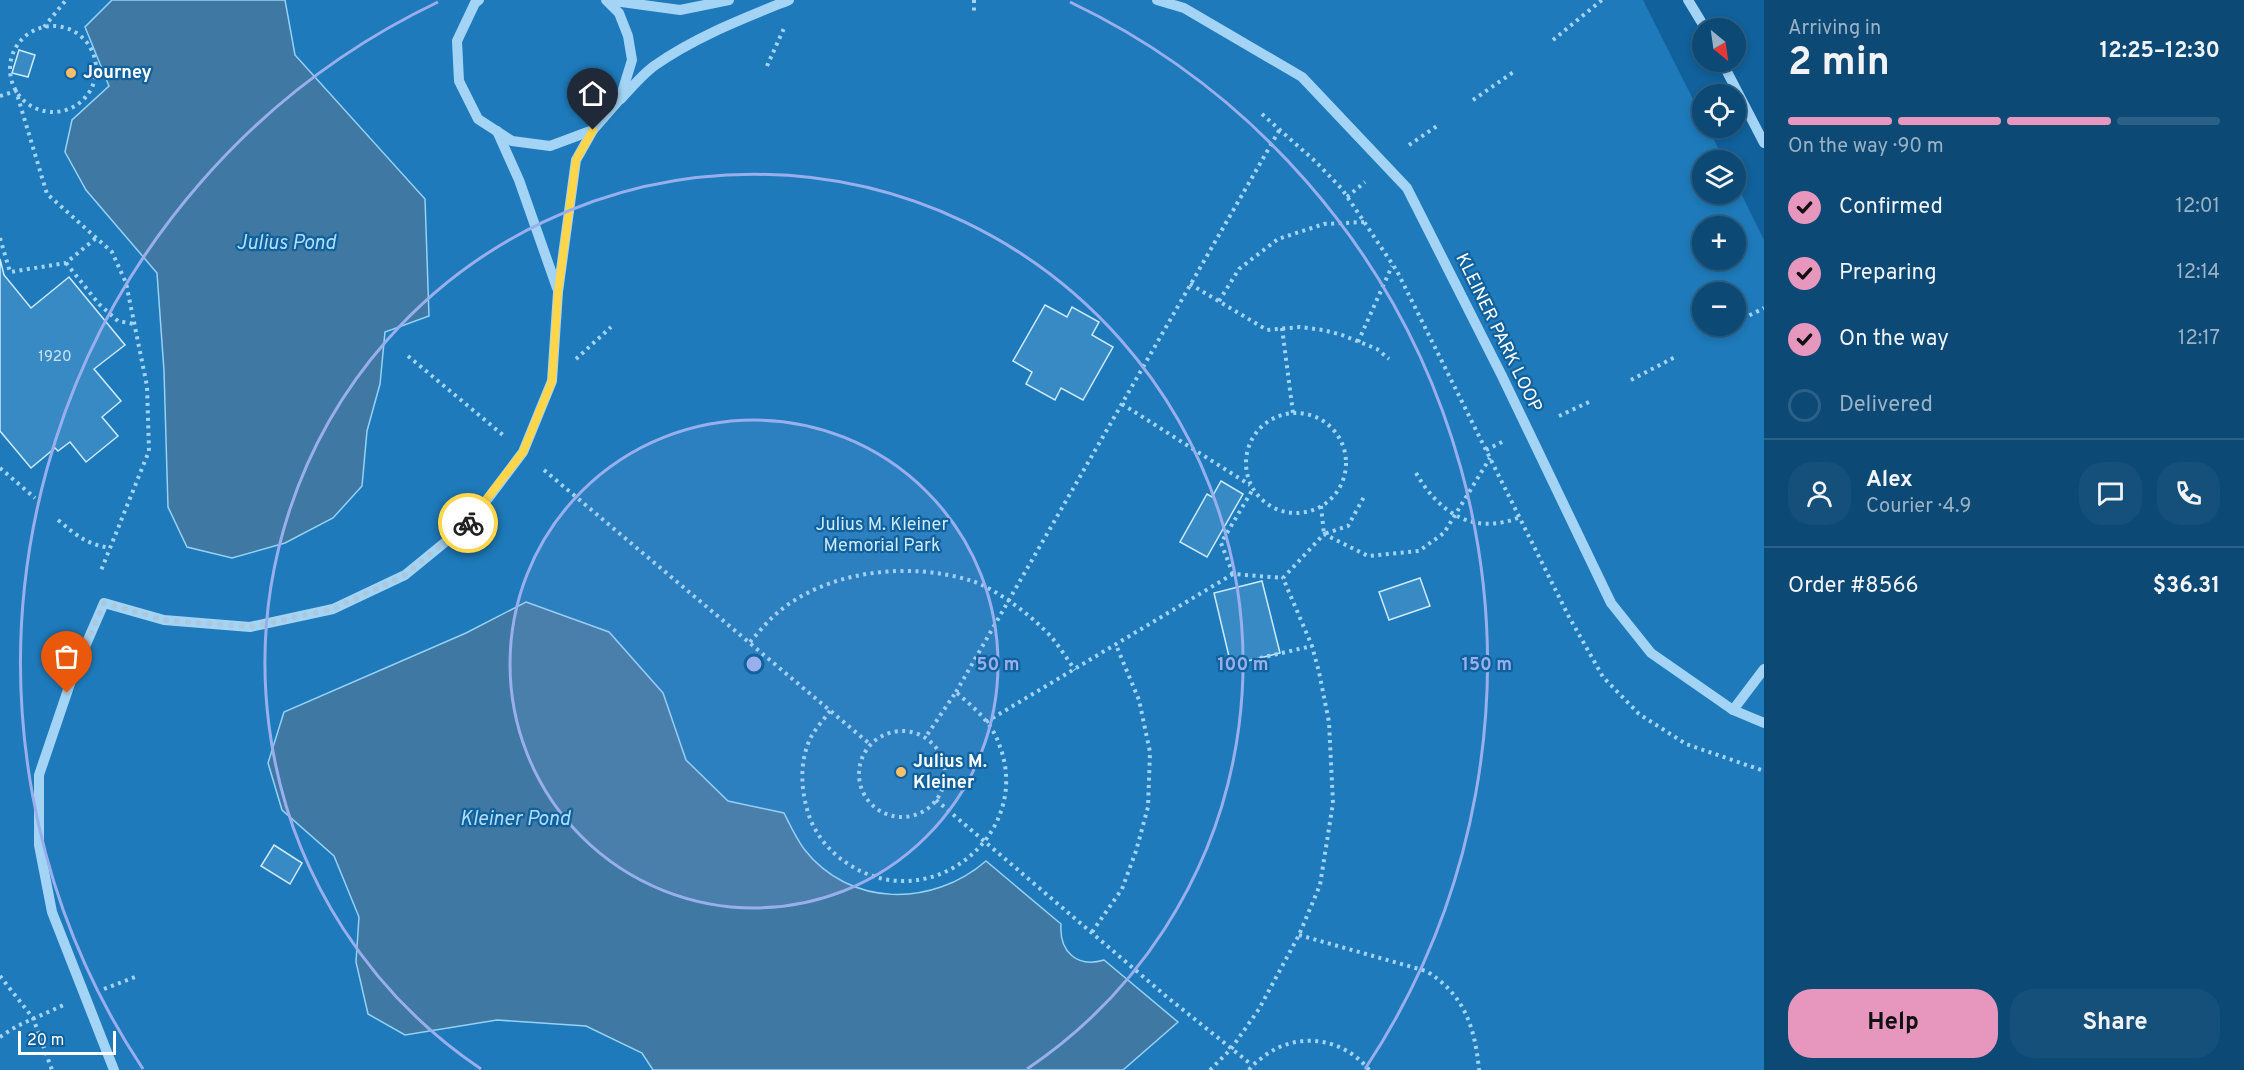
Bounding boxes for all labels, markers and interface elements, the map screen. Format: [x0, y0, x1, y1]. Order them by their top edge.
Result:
text: Arriving in [1788, 16, 1881, 42]
north arrow [1692, 18, 1746, 72]
map controls [1692, 18, 1746, 336]
text: 12:25–12:30 [2100, 38, 2220, 65]
text: 2 min [1788, 40, 1890, 89]
place label: Journey [83, 62, 152, 85]
marker: Journey [64, 66, 78, 80]
pin [567, 68, 618, 130]
icon: home [576, 77, 609, 110]
button: locate [1692, 84, 1746, 138]
text: On the way · 90 m [1788, 134, 1944, 160]
button: layers [1692, 150, 1746, 204]
icon: check [1788, 191, 1821, 224]
text: Confirmed [1839, 194, 1943, 221]
text: 12:01 [2176, 194, 2220, 220]
button: + [1692, 216, 1746, 270]
water label: Julius Pond [236, 231, 337, 257]
street label: KLEINER PARK LOOP [1449, 250, 1547, 416]
icon: check [1788, 257, 1821, 290]
text: Preparing [1839, 260, 1937, 287]
text: 12:14 [2176, 260, 2220, 286]
button: − [1692, 282, 1746, 336]
icon: check [1788, 323, 1821, 356]
text: On the way [1839, 326, 1949, 353]
text: 12:17 [2178, 326, 2220, 352]
house number: 1920 [38, 348, 72, 367]
text: Delivered [1839, 392, 1933, 419]
button: person [1788, 462, 1851, 525]
button: chat [2079, 462, 2142, 525]
button: phone [2157, 462, 2220, 525]
text: Alex [1866, 467, 1913, 494]
courier [438, 493, 498, 553]
text: Courier · 4.9 [1866, 494, 1971, 520]
icon: bike [452, 507, 485, 540]
park label: Julius M. Kleiner Memorial Park [816, 514, 948, 558]
text: Order #8566 [1788, 573, 1919, 600]
text: $36.31 [2153, 573, 2220, 600]
pin [41, 631, 92, 693]
icon: bag [50, 640, 83, 673]
centre of rings [744, 654, 764, 674]
text: 50 m [976, 654, 1020, 677]
text: 100 m [1217, 654, 1269, 677]
text: 150 m [1462, 654, 1512, 677]
place label: Julius M. Kleiner [913, 751, 987, 795]
marker: Julius M. Kleiner [894, 765, 908, 779]
water label: Kleiner Pond [460, 807, 571, 833]
button: Help [1788, 989, 1998, 1058]
button: Share [2010, 989, 2220, 1058]
scale bar [18, 1028, 116, 1056]
text: 20 m [27, 1031, 64, 1051]

